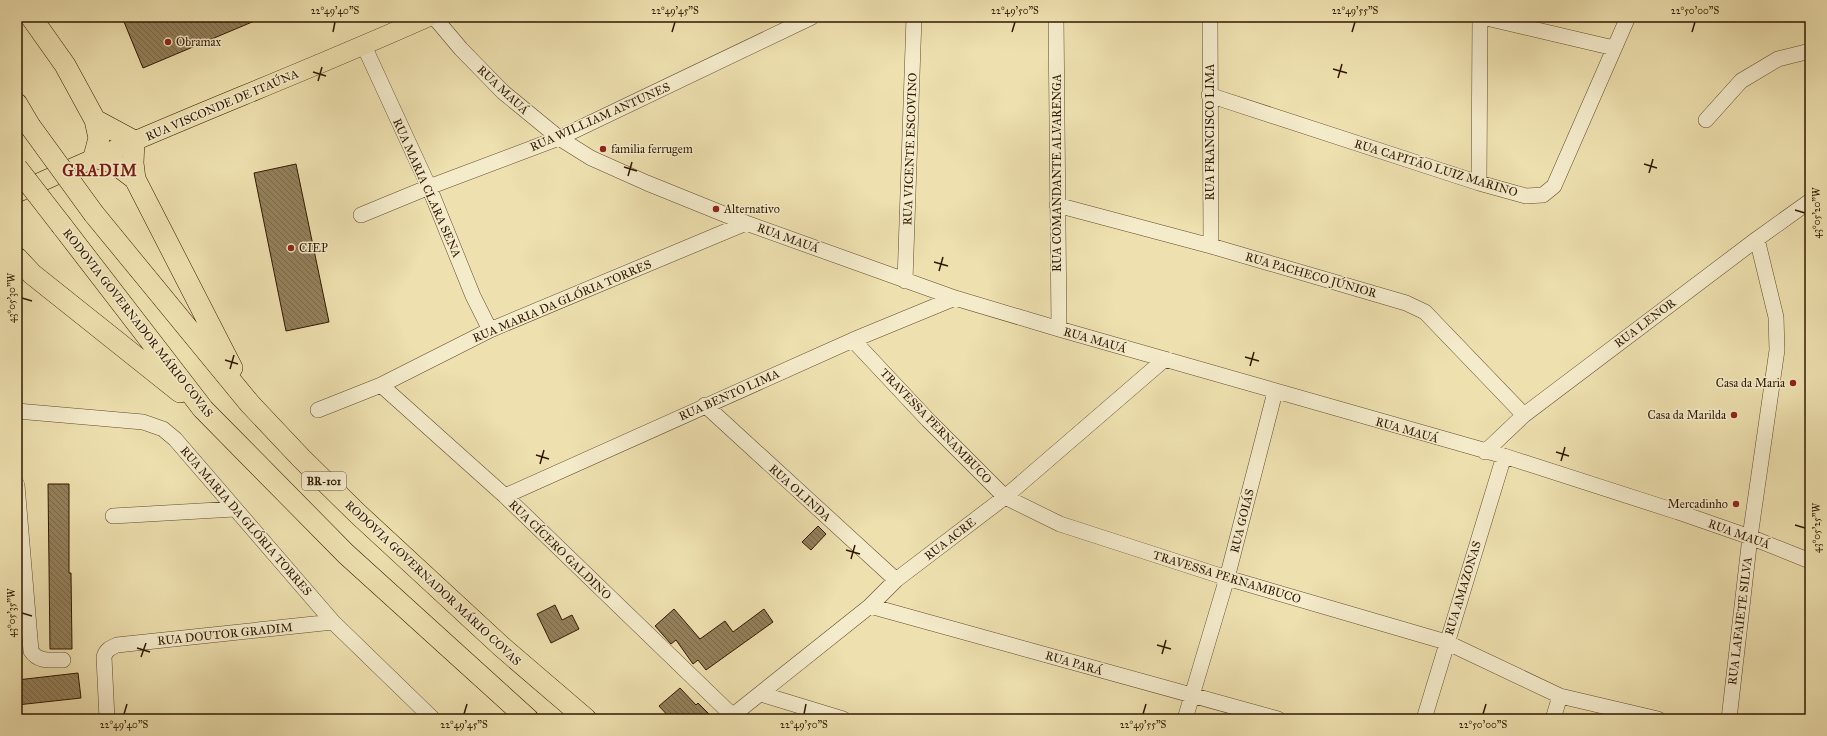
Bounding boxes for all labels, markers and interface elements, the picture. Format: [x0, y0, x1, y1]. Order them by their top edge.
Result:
text: 22°49'40"S [311, 5, 360, 17]
text: 22°49'45"S [651, 5, 699, 17]
text: 22°49'50"S [991, 5, 1039, 17]
text: 22°49'55"S [1332, 5, 1379, 17]
text: 22°50'00"S [1671, 5, 1719, 17]
place label: Obramax [176, 35, 222, 49]
marker: Obramax [163, 37, 173, 47]
street label: RUA MAUÁ [475, 62, 532, 117]
street label: RUA FRANCISCO LIMA [1203, 64, 1217, 200]
street label: RUA VISCONDE DE ITAÚNA [143, 65, 301, 144]
street label: RUA VICENTE ESCOVINO [900, 72, 920, 226]
street label: RUA COMANDANTE ALVARENGA [1050, 74, 1064, 272]
street label: RUA WILLIAM ANTUNES [528, 80, 672, 154]
street label: RUA MARIA CLARA SENA [390, 116, 464, 260]
street label: RUA CAPITÃO LUIZ MARINO [1353, 135, 1520, 200]
place label: familia ferrugem [611, 142, 693, 157]
marker: familia ferrugem [598, 144, 608, 154]
district label: GRADIM [62, 161, 138, 180]
text: 43°05'20"W [1811, 187, 1823, 239]
place label: Alternativo [723, 202, 780, 216]
marker: Alternativo [711, 204, 721, 214]
street label: RUA MAUÁ [755, 219, 821, 256]
street label: RODOVIA GOVERNADOR MÁRIO COVAS [60, 225, 217, 420]
place label: CIEP [299, 241, 328, 255]
marker: CIEP [286, 243, 296, 253]
street label: RUA PACHECO JÚNIOR [1243, 248, 1379, 302]
street label: RUA MARIA DA GLÓRIA TORRES [470, 255, 654, 345]
text: 43°05'30"W [6, 272, 18, 323]
street label: RUA LENOR [1612, 295, 1679, 350]
street label: RUA MAUÁ [1062, 323, 1128, 356]
street label: RUA BENTO LIMA [676, 366, 782, 424]
street label: TRAVESSA PERNAMBUCO [877, 366, 995, 486]
place label: Casa da Maria [1716, 376, 1786, 390]
marker: Casa da Maria [1788, 378, 1798, 388]
place label: Casa da Marilda [1648, 408, 1727, 422]
marker: Casa da Marilda [1729, 410, 1739, 420]
street label: RUA MAUÁ [1374, 413, 1440, 446]
street label: RUA MARIA DA GLÓRIA TORRES [177, 442, 316, 598]
street label: RUA OLINDA [766, 462, 834, 524]
road number: BR-101 [302, 472, 346, 490]
street label: RUA GOIÁS [1226, 487, 1257, 555]
street label: RUA CÍCERO GALDINO [506, 496, 616, 603]
street label: RODOVIA GOVERNADOR MÁRIO COVAS [342, 497, 525, 668]
place label: Mercadinho [1668, 497, 1728, 511]
marker: Mercadinho [1731, 499, 1741, 509]
text: 43°05'25"W [1811, 503, 1823, 553]
street label: RUA ACRE [922, 515, 979, 563]
street label: RUA MAUÁ [1706, 515, 1772, 552]
street label: RUA AMAZONAS [1442, 539, 1484, 637]
street label: TRAVESSA PERNAMBUCO [1151, 548, 1303, 606]
street label: RUA LAFAIETE SILVA [1725, 556, 1755, 686]
text: 43°05'35"W [6, 588, 18, 637]
street label: RUA DOUTOR GRADIM [157, 620, 293, 648]
street label: RUA PARÁ [1044, 647, 1105, 678]
text: 22°49'40"S [100, 719, 149, 731]
text: 22°49'45"S [440, 719, 488, 731]
text: 22°49'50"S [780, 719, 828, 731]
text: 22°49'55"S [1120, 719, 1167, 731]
text: 22°50'00"S [1459, 719, 1507, 731]

